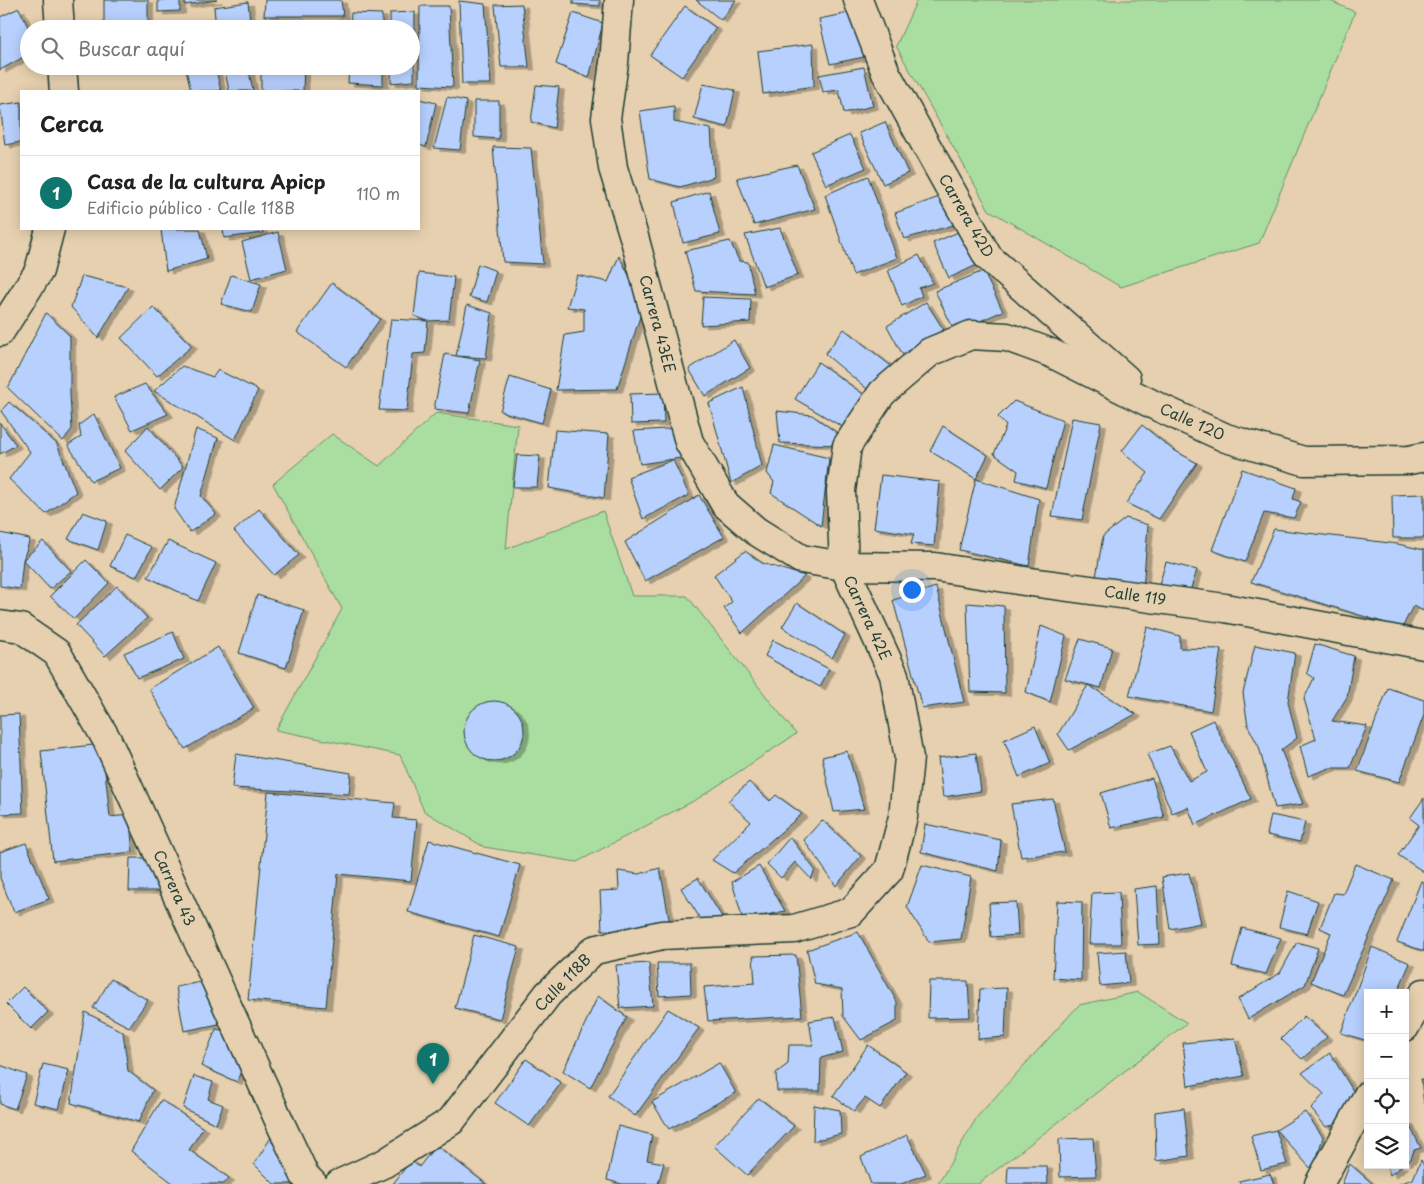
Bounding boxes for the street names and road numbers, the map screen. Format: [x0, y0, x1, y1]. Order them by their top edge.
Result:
street label: Carrera 42D [934, 169, 1001, 261]
street label: Carrera 43EE [634, 272, 683, 375]
street label: Calle 120 [1156, 396, 1229, 445]
street label: Carrera 42E [839, 571, 898, 664]
street label: Calle 119 [1103, 579, 1168, 610]
street label: Carrera 43 [148, 846, 202, 929]
street label: Calle 118B [528, 948, 595, 1016]

